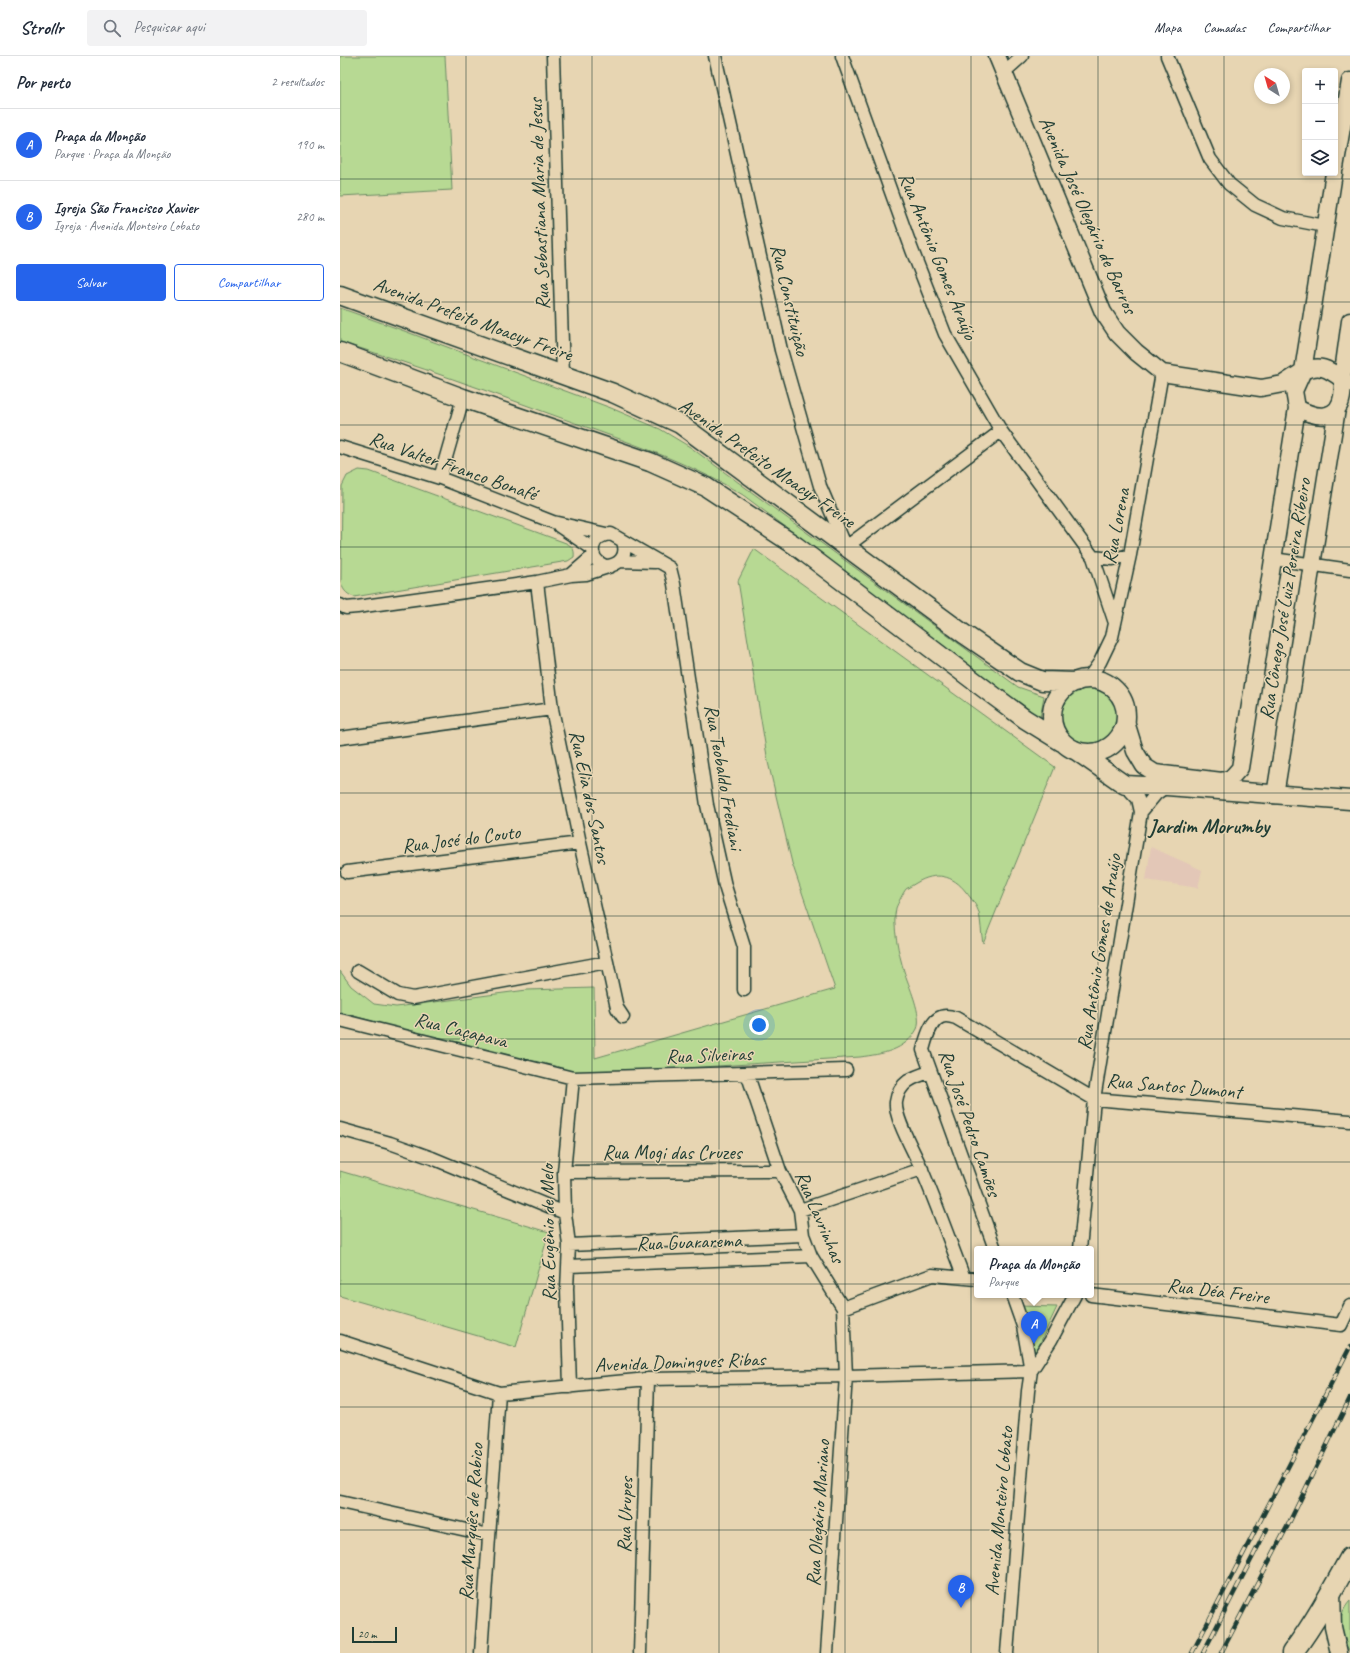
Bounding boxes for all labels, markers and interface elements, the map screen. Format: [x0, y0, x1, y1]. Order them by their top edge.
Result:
search box [87, 10, 367, 46]
text: Strollr [20, 16, 63, 40]
icon: search [101, 17, 123, 39]
text: Pesquisar aqui [133, 18, 205, 37]
text: Mapa [1154, 19, 1181, 36]
text: Camadas [1203, 19, 1246, 36]
text: Compartilhar [1268, 19, 1330, 36]
north arrow [1254, 68, 1290, 104]
map controls [1302, 68, 1338, 176]
button: + [1302, 68, 1338, 104]
text: Por perto [16, 72, 70, 93]
text: 2 resultados [271, 74, 324, 90]
street label: Rua Sebastiana Maria de Jesus [523, 96, 555, 310]
button: − [1302, 104, 1338, 140]
street label: Avenida José Olegário de Barros [1033, 112, 1144, 320]
text: Praça da Monção [54, 127, 145, 146]
text: A [26, 137, 32, 153]
text: 190 m [296, 137, 324, 153]
button: layers [1302, 140, 1338, 176]
text: Parque · Praça da Monção [54, 146, 170, 162]
street label: Rua Antônio Gomes Araújo [893, 169, 983, 344]
text: Igreja São Francisco Xavier [54, 199, 198, 218]
text: B [26, 209, 32, 225]
text: 280 m [296, 209, 324, 225]
text: Igreja · Avenida Monteiro Lobato [54, 218, 199, 234]
street label: Rua Constituição [765, 242, 815, 359]
button: Salvar [16, 264, 166, 301]
button: Compartilhar [174, 264, 324, 301]
street label: Avenida Prefeito Moacyr Freire [370, 271, 577, 367]
street label: Avenida Prefeito Moacyr Freire [674, 393, 861, 534]
street label: Rua Valter Franco Bonafé [366, 426, 543, 508]
street label: Rua Cônego José Luiz Pereira Ribeiro [1254, 476, 1317, 721]
street label: Rua Lorena [1096, 484, 1136, 566]
street label: Rua Teobaldo Frediani [699, 702, 749, 854]
street label: Rua Elia dos Santos [564, 728, 617, 868]
district label: Jardim Morumby [1147, 813, 1271, 839]
street label: Rua José do Couto [400, 819, 523, 859]
street label: Rua Antônio Gomes de Araújo [1071, 851, 1127, 1052]
street label: Rua Caçapava [412, 1006, 512, 1054]
your location [749, 1015, 769, 1035]
street label: Rua Silveiras [665, 1041, 755, 1069]
street label: Rua José Pedro Camões [933, 1046, 1008, 1202]
street label: Rua Santos Dumont [1105, 1068, 1246, 1105]
street label: Rua Mogi das Cruzes [603, 1140, 744, 1165]
street label: Rua Eugênio de Melo [534, 1162, 562, 1302]
street label: Rua Lavrinhas [789, 1167, 851, 1269]
street label: Rua Guararema [636, 1228, 743, 1256]
popup [974, 1246, 1094, 1298]
text: Praça da Monção [988, 1255, 1080, 1274]
street label: Rua Déa Freire [1166, 1272, 1272, 1310]
text: Parque [988, 1274, 1018, 1290]
pin: A [1021, 1311, 1047, 1344]
street label: Avenida Domingues Ribas [594, 1346, 768, 1377]
street label: Avenida Monteiro Lobato [979, 1425, 1019, 1596]
street label: Rua Olegário Mariano [800, 1438, 836, 1587]
street label: Rua Marquês de Rabico [453, 1442, 489, 1602]
street label: Rua Urupes [611, 1475, 639, 1553]
pin: B [948, 1575, 974, 1608]
scale bar [352, 1625, 397, 1644]
text: 20 m [358, 1627, 377, 1641]

